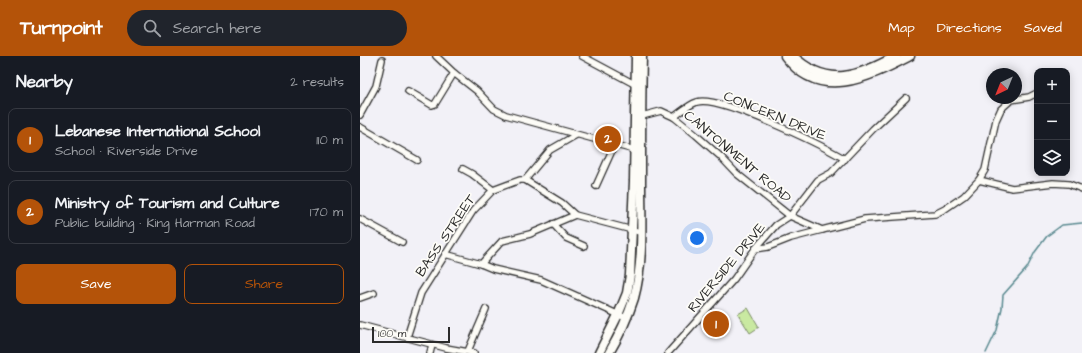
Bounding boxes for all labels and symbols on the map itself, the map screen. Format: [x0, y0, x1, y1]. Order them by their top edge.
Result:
north arrow [986, 68, 1022, 104]
street label: CONCERN DRIVE [720, 86, 830, 146]
street label: CANTONMENT ROAD [679, 106, 795, 208]
pin: 2 [595, 124, 621, 154]
street label: BASS STREET [411, 190, 481, 281]
street label: RIVERSIDE DRIVE [683, 218, 771, 317]
your location [687, 228, 707, 248]
pin: 1 [703, 309, 729, 339]
scale bar [372, 325, 450, 344]

